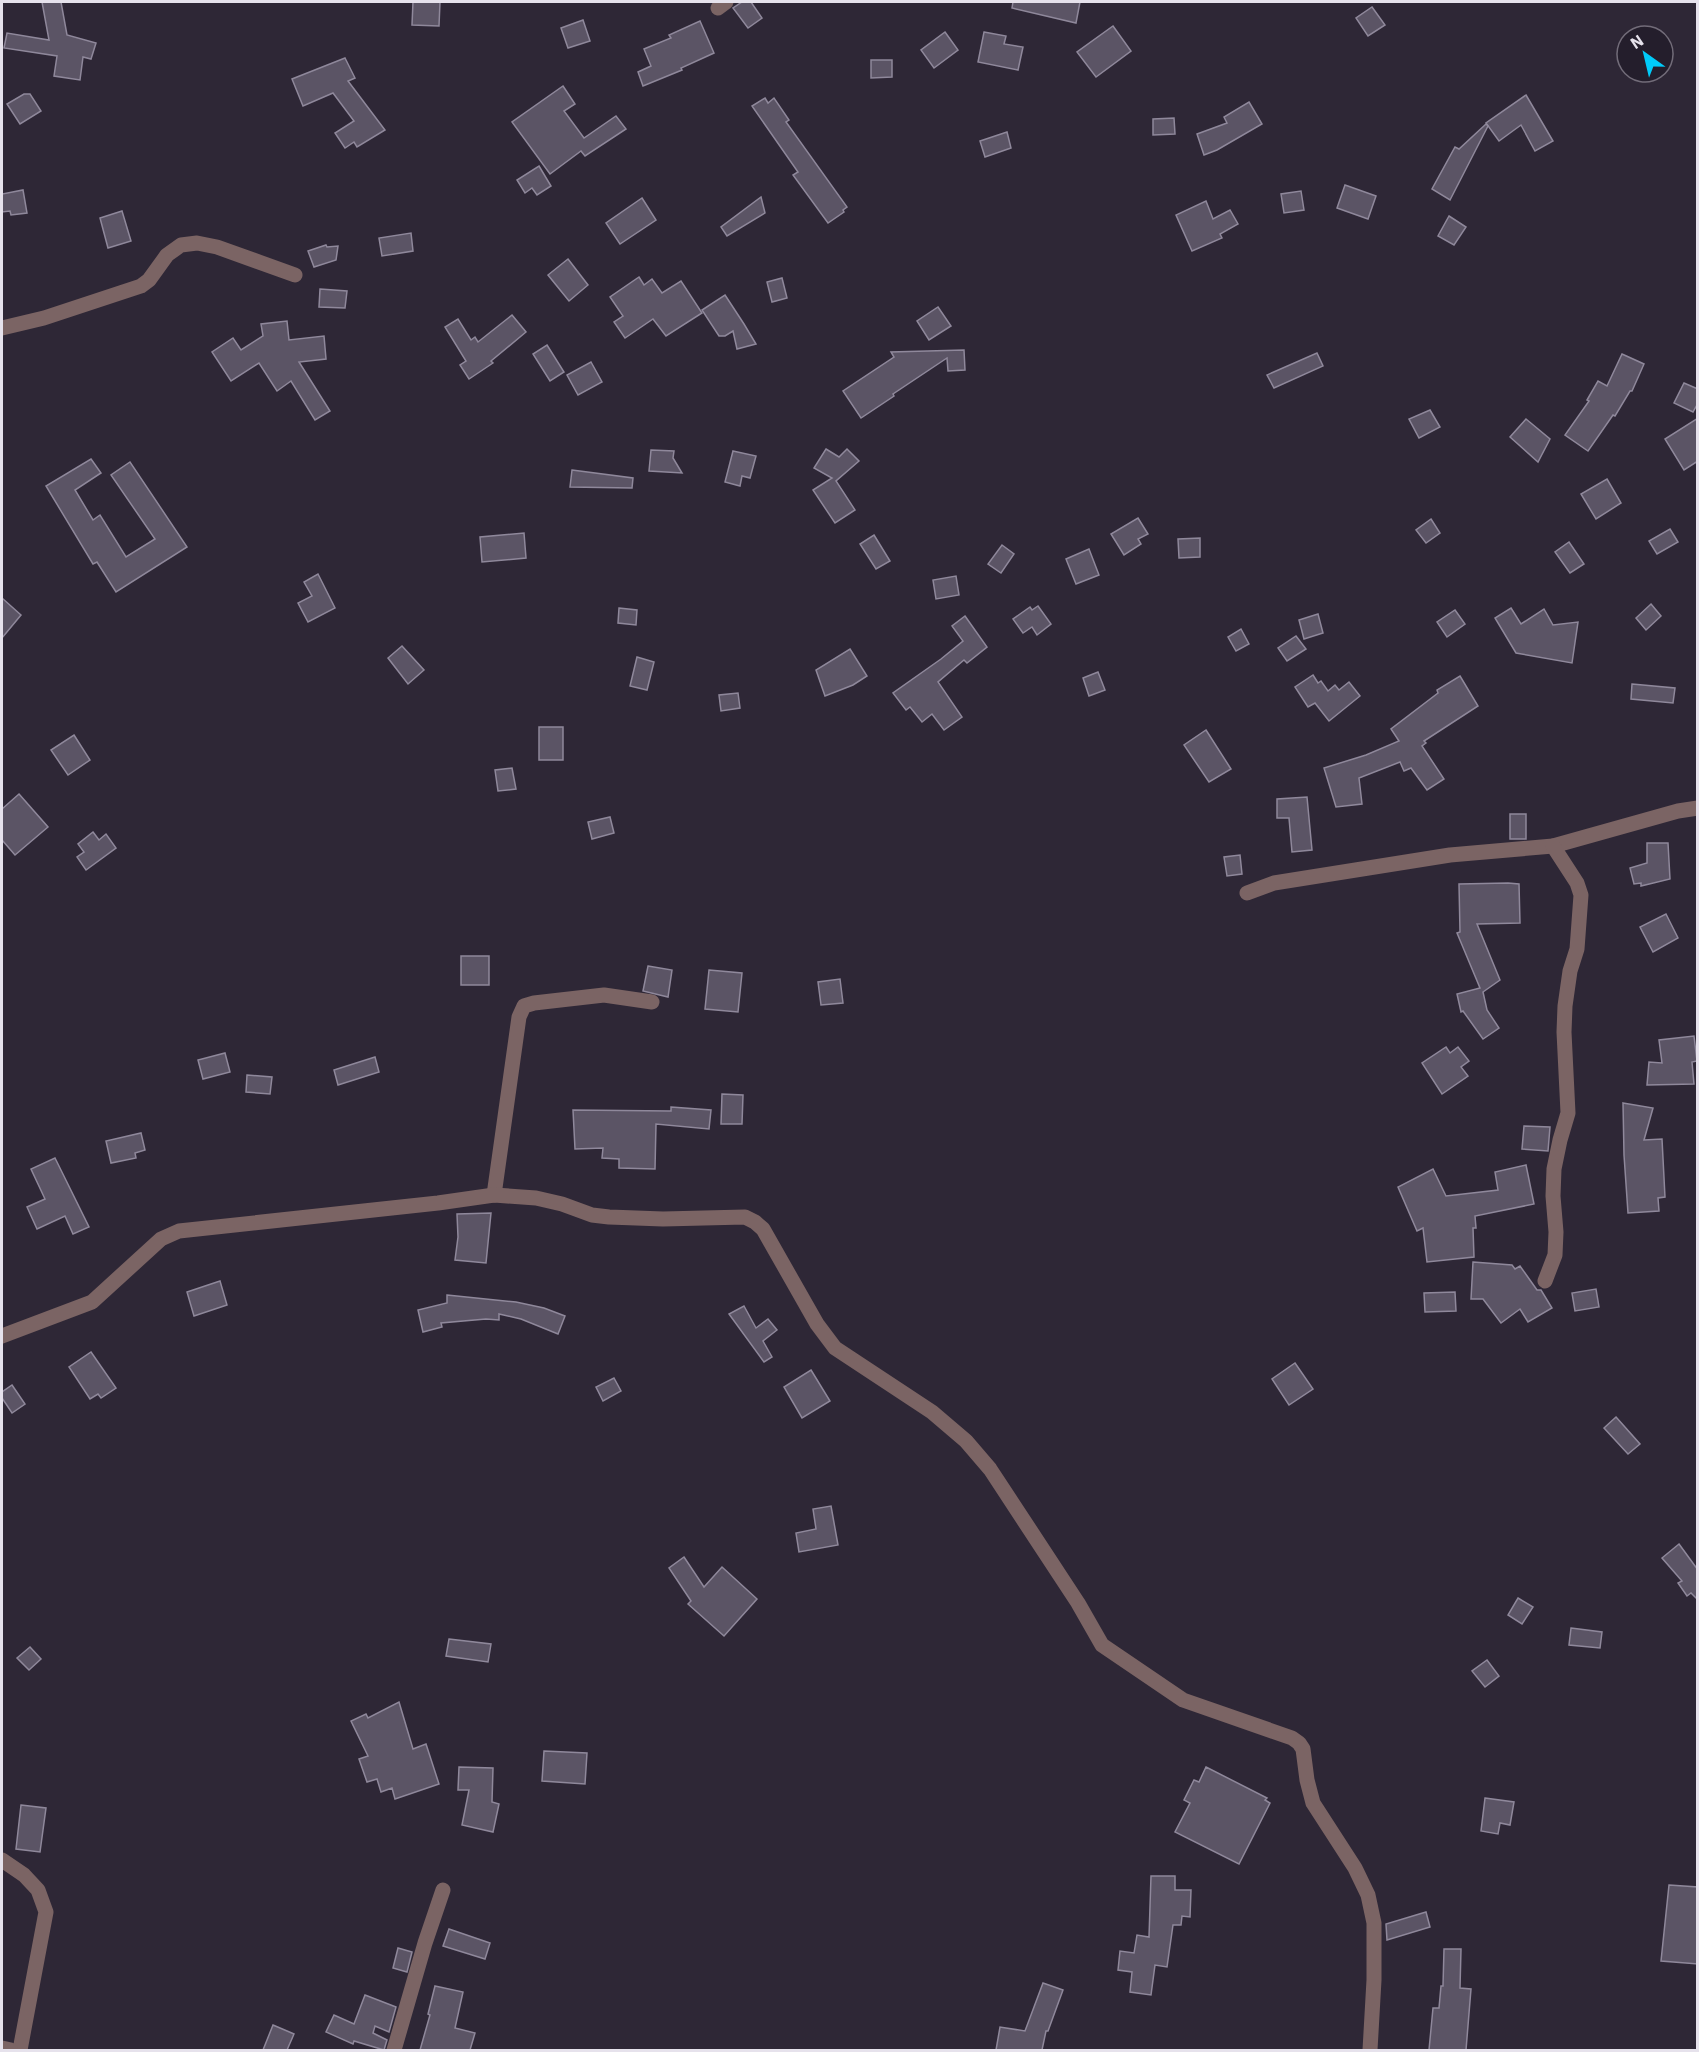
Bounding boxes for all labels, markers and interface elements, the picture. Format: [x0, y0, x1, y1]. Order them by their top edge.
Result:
north arrow [1615, 24, 1675, 84]
text: N [1626, 30, 1647, 53]

